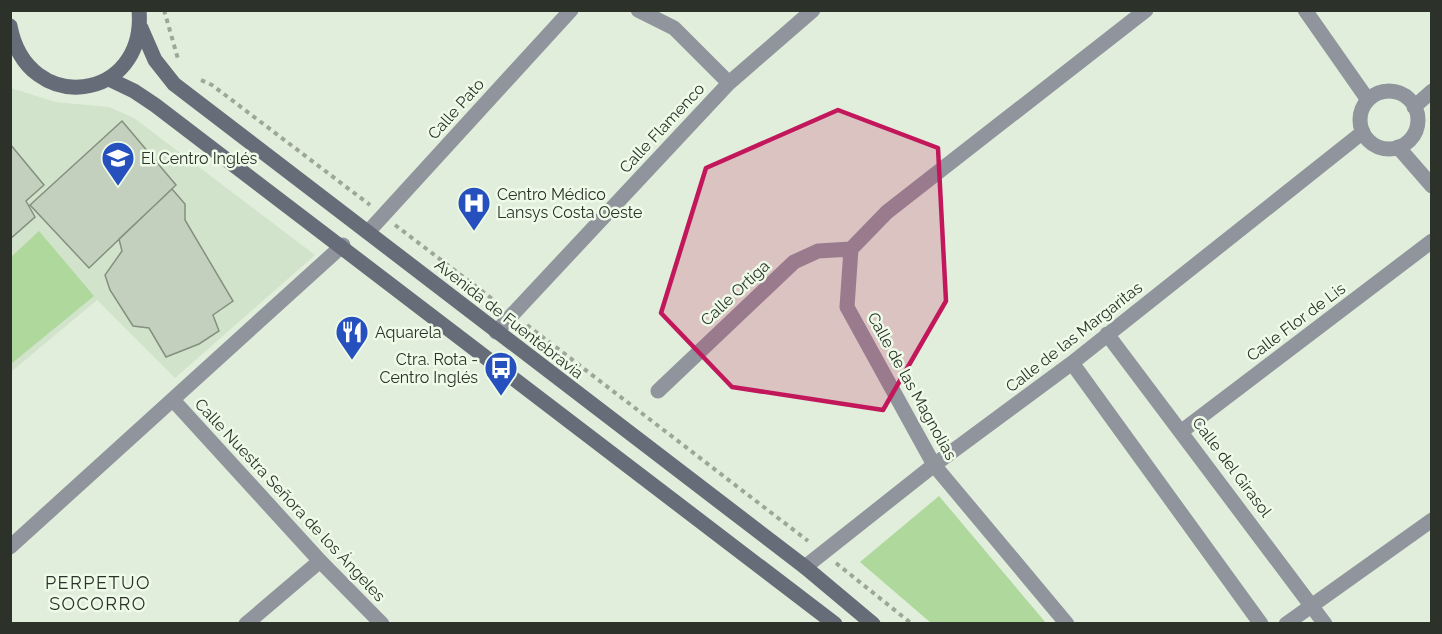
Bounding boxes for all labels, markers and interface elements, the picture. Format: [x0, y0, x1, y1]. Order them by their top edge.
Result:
street label: Calle Pato [424, 75, 488, 143]
street label: Calle Flamenco [615, 79, 709, 177]
school or university icon: El Centro Inglés [100, 140, 136, 187]
place label: El Centro Inglés [141, 149, 258, 168]
hospital icon: Centro Médico Lansys Costa Oeste [456, 185, 492, 232]
place label: Centro Médico Lansys Costa Oeste [497, 185, 642, 222]
street label: Avenida de Fuentebravia [431, 255, 587, 383]
street label: Calle Ortiga [697, 256, 773, 330]
street label: Calle de las Margaritas [1002, 278, 1146, 396]
street label: Calle Flor de Lis [1243, 279, 1349, 365]
street label: Calle de las Magnolias [863, 309, 961, 463]
restaurant icon: Aquarela [334, 314, 370, 361]
place label: Aquarela [375, 323, 442, 342]
place label: Ctra. Rota - Centro Inglés [379, 350, 478, 387]
bus stop icon: Ctra. Rota - Centro Inglés [483, 350, 519, 397]
street label: Calle Nuestra Señora de los Ángeles [191, 394, 390, 606]
street label: Calle del Girasol [1188, 413, 1276, 521]
district label: PERPETUO SOCORRO [45, 572, 151, 614]

